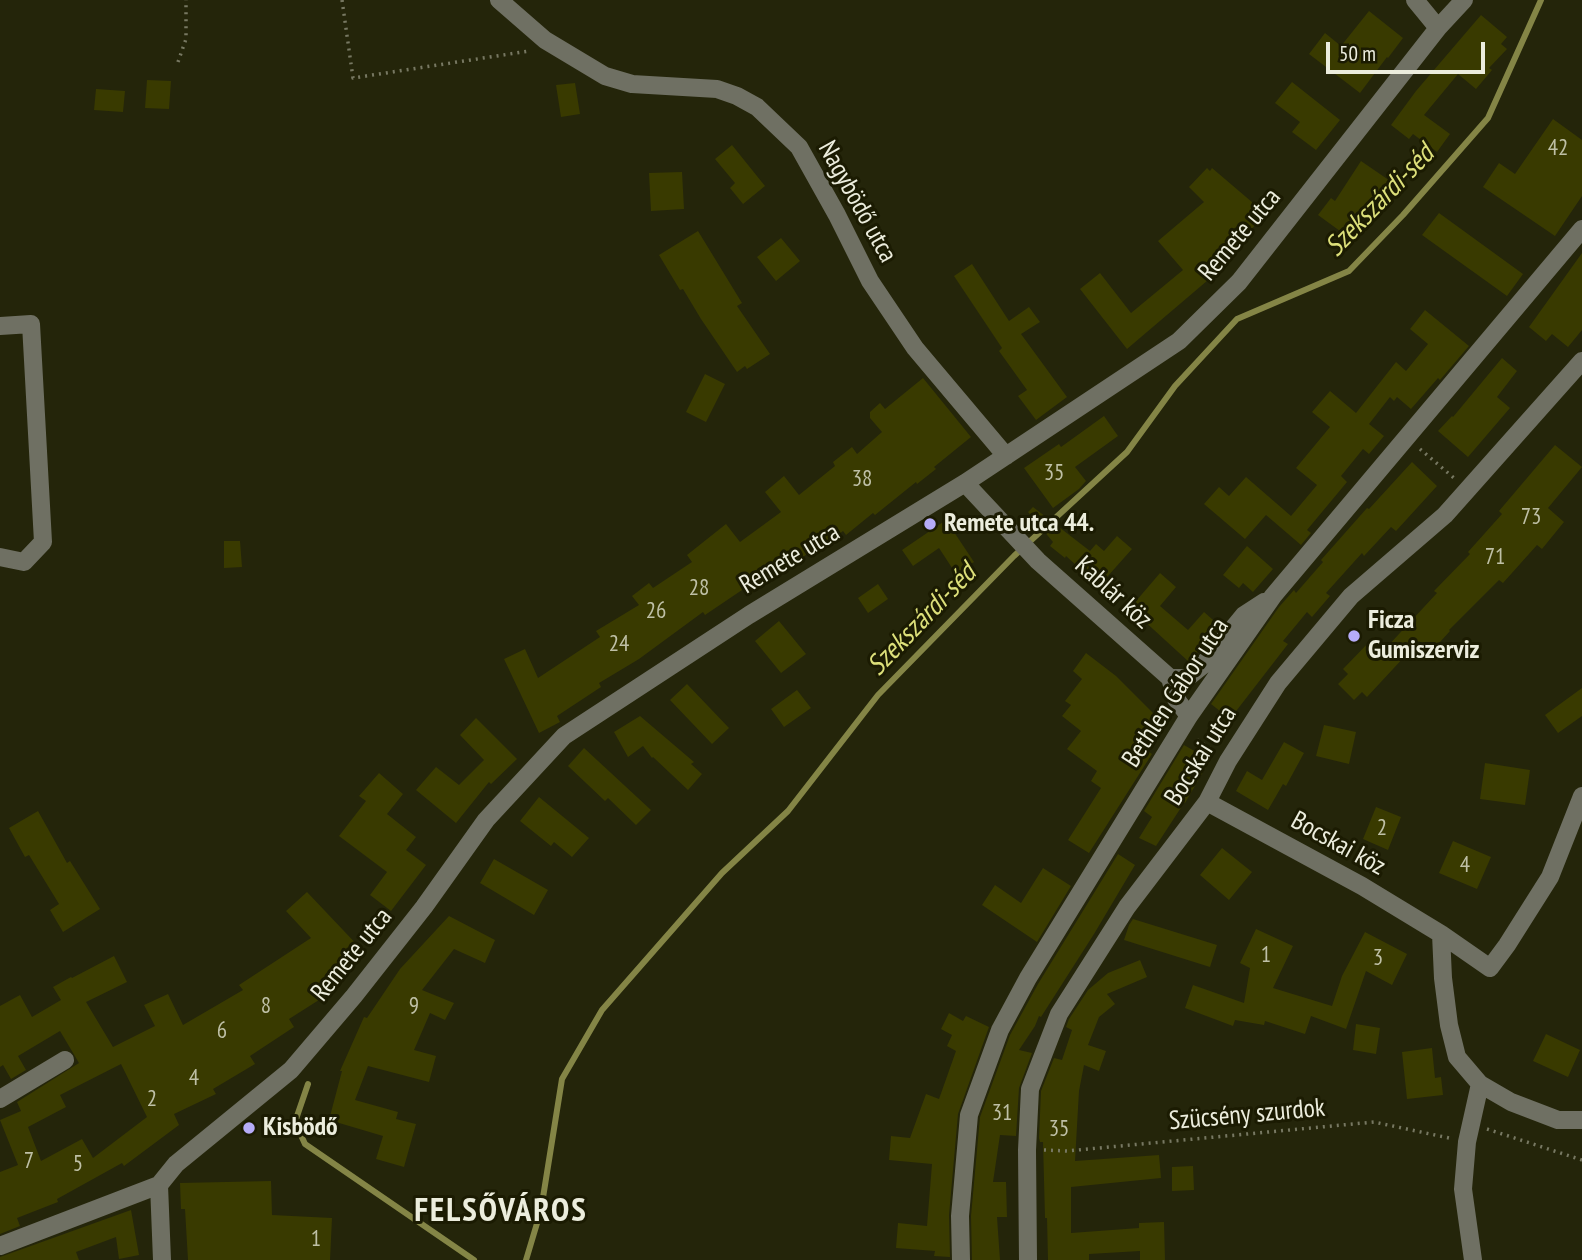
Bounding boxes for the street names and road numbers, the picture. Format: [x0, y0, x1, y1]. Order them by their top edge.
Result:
street label: Nagybödő utca [811, 136, 903, 268]
street label: Remete utca [1192, 182, 1288, 288]
street label: Remete utca [734, 517, 846, 601]
street label: Kablár köz [1068, 550, 1158, 636]
street label: Bethlen Gábor utca [1116, 613, 1236, 773]
street label: Bocskai utca [1158, 701, 1244, 811]
street label: Bocskai köz [1285, 805, 1391, 883]
street label: Remete utca [305, 902, 399, 1008]
street label: Szücsény szurdok [1168, 1093, 1326, 1137]

